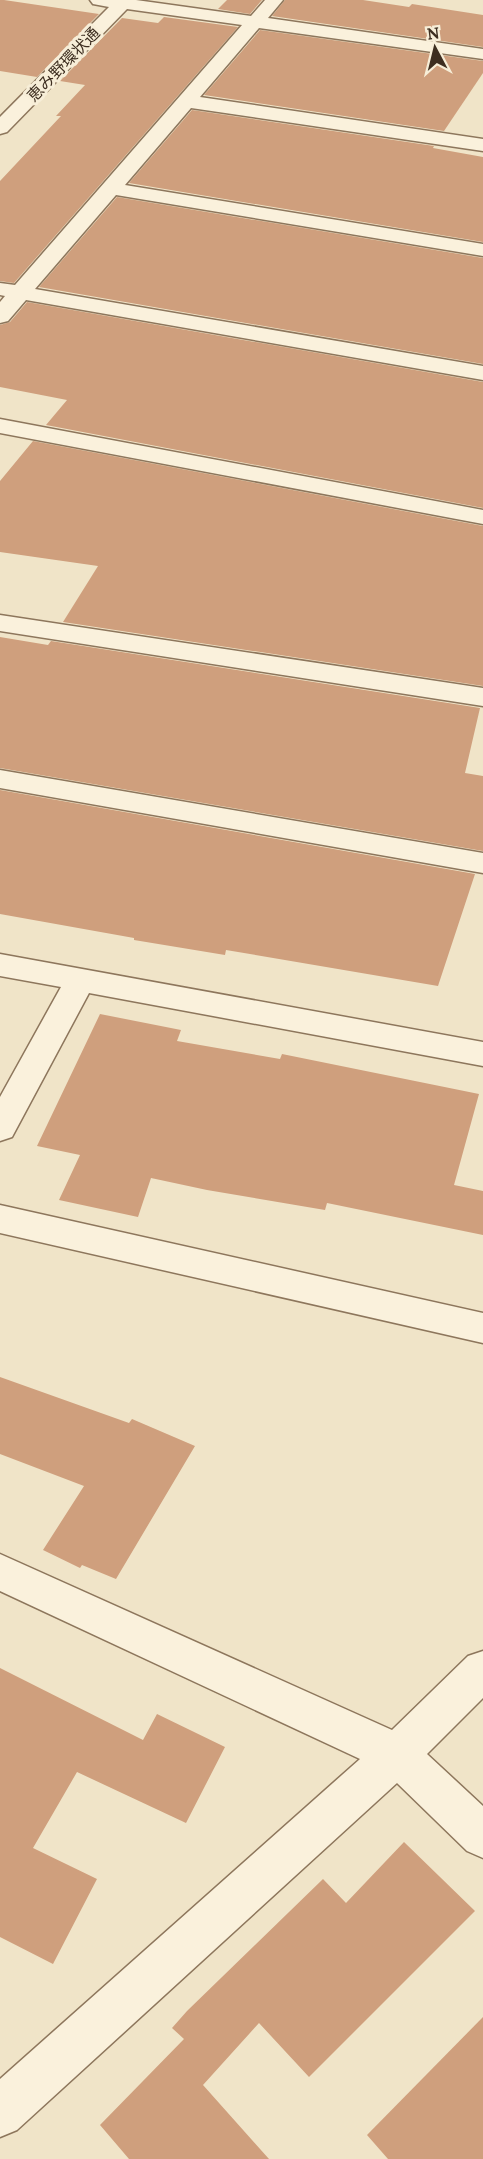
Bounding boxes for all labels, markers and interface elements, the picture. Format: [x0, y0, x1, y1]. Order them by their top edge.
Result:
north arrow [405, 18, 465, 78]
text: N [426, 22, 441, 44]
street label: 恵み野環状通 [22, 23, 104, 105]

